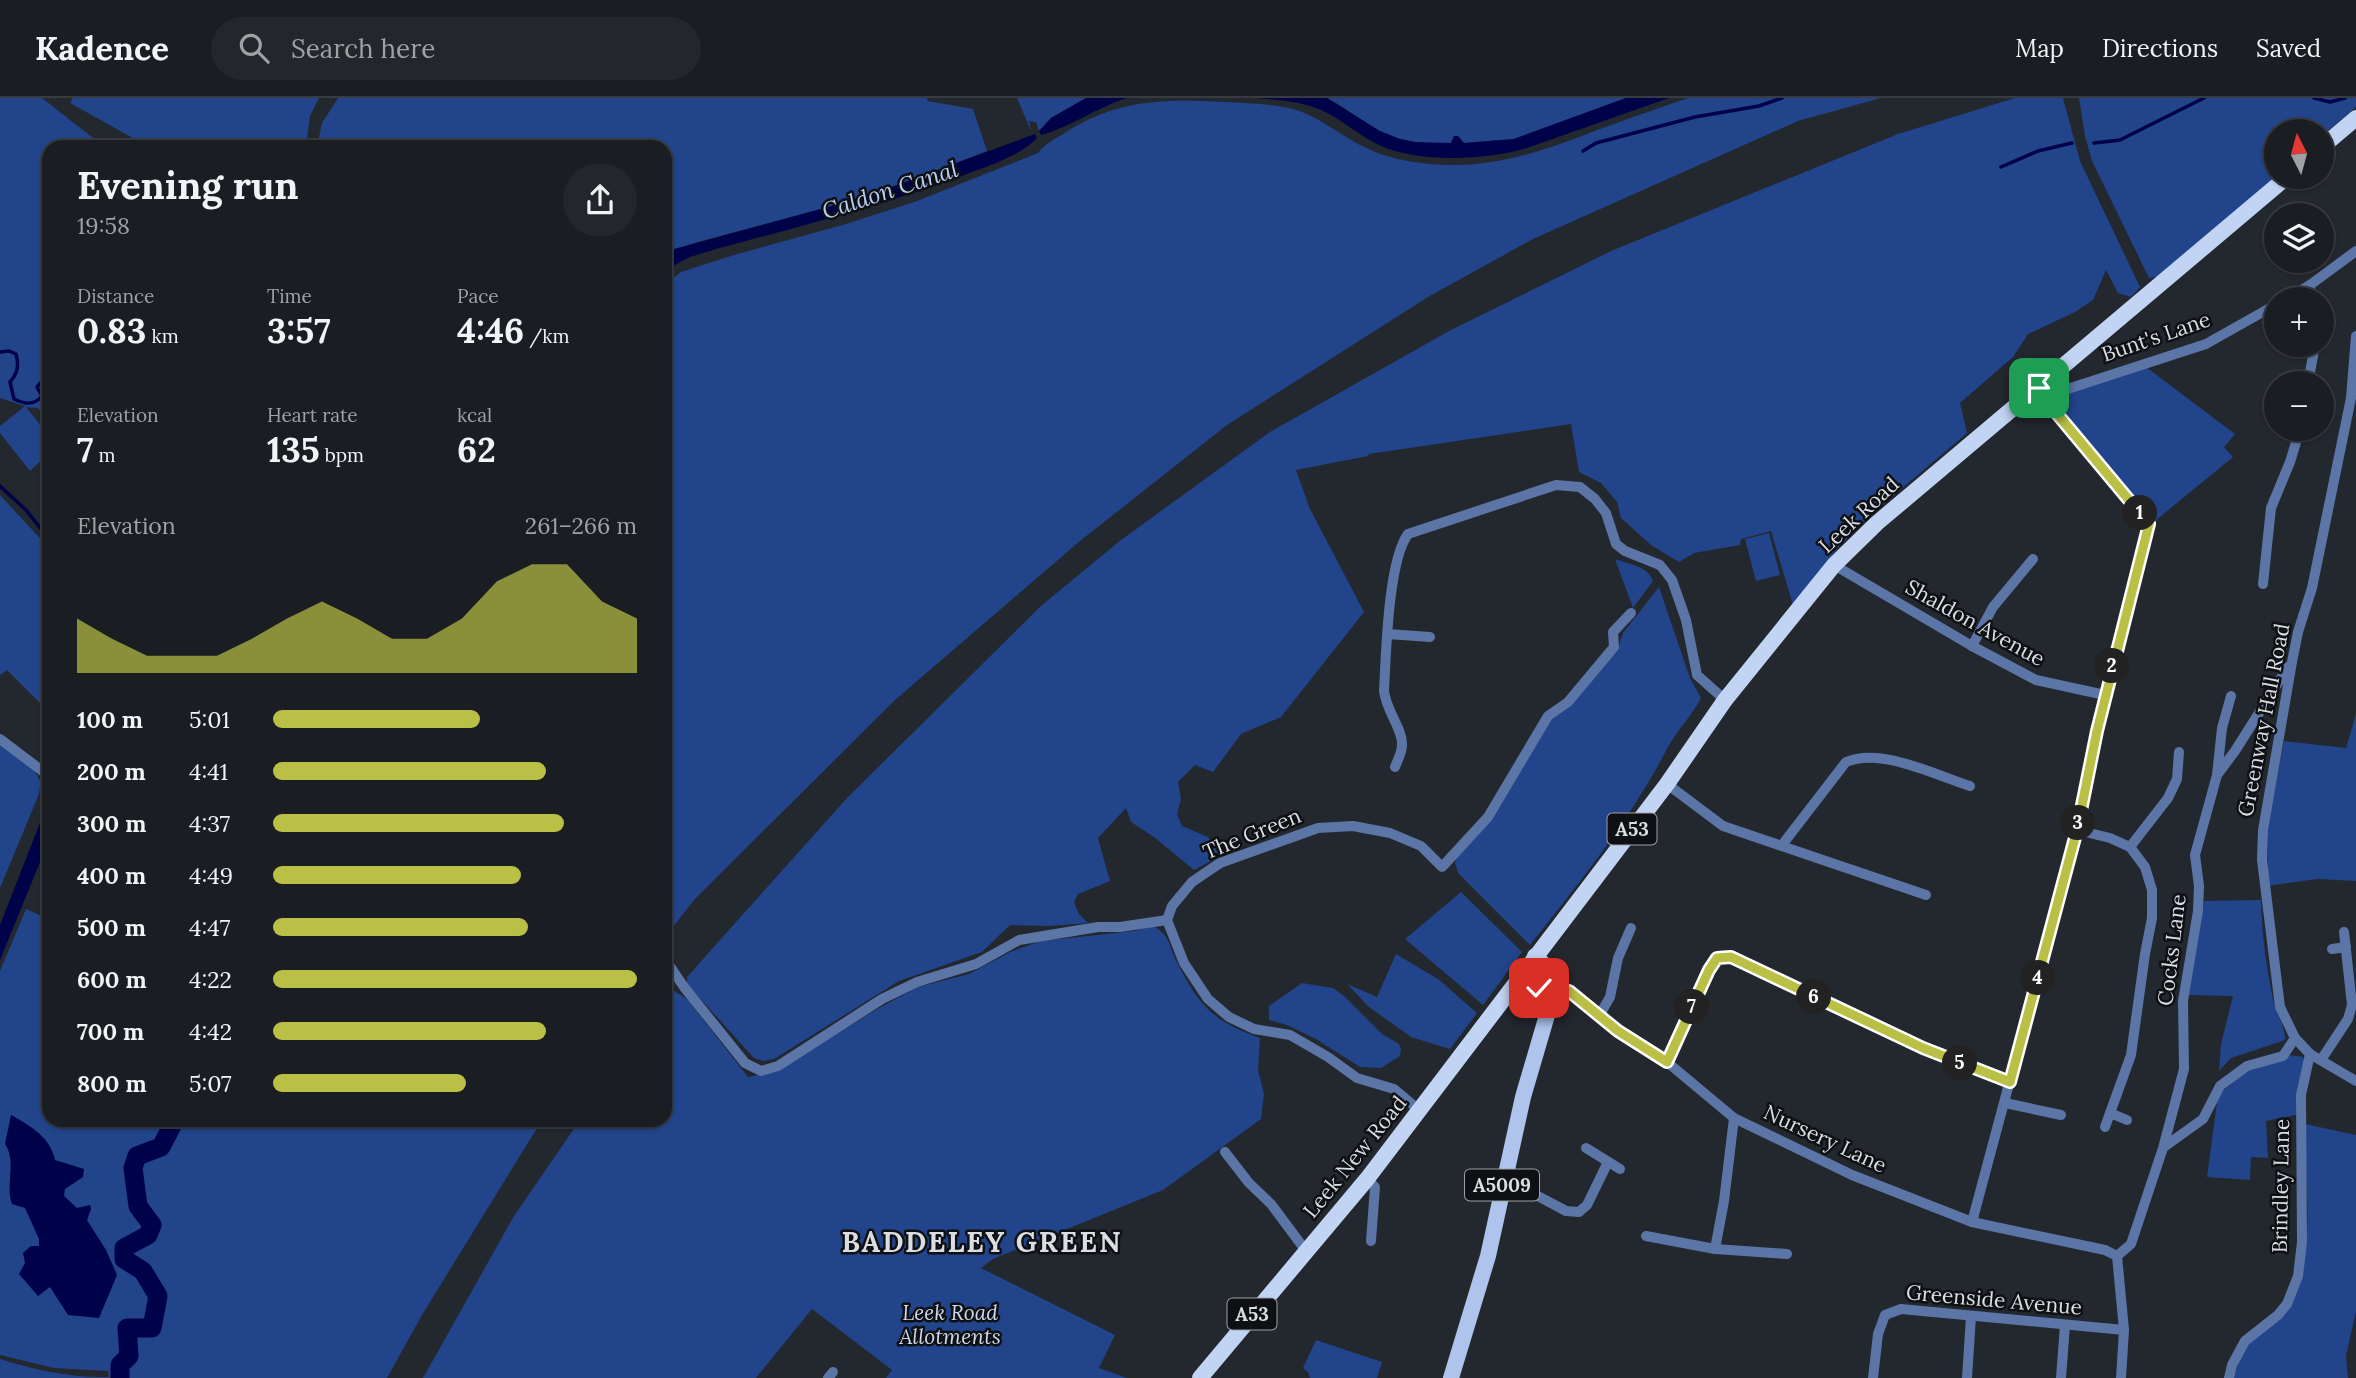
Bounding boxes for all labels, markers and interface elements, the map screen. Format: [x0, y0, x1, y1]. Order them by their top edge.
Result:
search box [211, 17, 701, 80]
text: Kadence [35, 27, 169, 69]
icon: search [235, 29, 273, 67]
text: Search here [291, 32, 435, 65]
text: Map [2015, 33, 2064, 64]
text: Directions [2102, 33, 2218, 64]
text: Saved [2256, 33, 2321, 64]
north arrow [2264, 119, 2334, 189]
map controls [2264, 119, 2334, 441]
water label: Caldon Canal [818, 154, 962, 225]
text: Evening run [77, 161, 299, 209]
button: share [563, 163, 637, 237]
button: layers [2264, 203, 2334, 273]
text: 19:58 [77, 211, 130, 240]
text: Distance [77, 284, 154, 308]
text: Time [267, 284, 312, 308]
text: Pace [457, 284, 499, 308]
button: + [2264, 287, 2334, 357]
street label: Bunt's Lane [2098, 305, 2214, 368]
text: 0.83 [77, 308, 146, 353]
text: 3:57 [267, 308, 331, 353]
text: 4:46 [457, 308, 524, 353]
text: km [146, 324, 179, 348]
text: /km [524, 324, 569, 348]
pin [2009, 358, 2069, 418]
icon: arrive [2020, 369, 2058, 407]
button: − [2264, 371, 2334, 441]
text: Elevation [77, 403, 159, 427]
text: Heart rate [267, 403, 358, 427]
text: kcal [457, 403, 492, 427]
text: 7 [77, 427, 93, 472]
text: 135 [267, 427, 320, 472]
text: 62 [457, 427, 496, 472]
text: m [93, 443, 115, 467]
text: bpm [320, 443, 364, 467]
street label: Leek Road [1813, 471, 1905, 559]
pin: 1 [2122, 496, 2158, 530]
text: 1 [2136, 500, 2143, 524]
text: Elevation [77, 511, 176, 540]
text: 261–266 m [525, 511, 637, 540]
street label: Shaldon Avenue [1901, 573, 2050, 672]
street label: Greenway Hall Road [2232, 621, 2296, 819]
pin: 2 [2094, 648, 2130, 684]
text: 2 [2106, 653, 2117, 677]
text: 100 m [77, 705, 143, 734]
text: 5:01 [189, 705, 230, 734]
text: 200 m [77, 757, 146, 786]
text: 4:41 [189, 757, 228, 786]
street label: The Green [1199, 802, 1305, 865]
pin: 3 [2060, 806, 2096, 840]
text: 300 m [77, 809, 146, 838]
text: 4:37 [189, 809, 230, 838]
text: 3 [2072, 810, 2083, 834]
road number: A53 [1608, 814, 1656, 844]
text: 400 m [77, 861, 146, 890]
text: 4:49 [189, 861, 233, 890]
street label: Cocks Lane [2151, 893, 2192, 1007]
text: 500 m [77, 913, 146, 942]
text: 4:47 [189, 913, 230, 942]
pin [1509, 958, 1569, 1018]
pin: 4 [2021, 960, 2056, 996]
text: 600 m [77, 965, 147, 994]
text: 4:22 [189, 965, 232, 994]
text: 4 [2032, 965, 2043, 989]
icon: check [1520, 969, 1558, 1007]
pin: 6 [1797, 979, 1832, 1014]
text: 6 [1808, 984, 1819, 1008]
pin: 7 [1674, 990, 1710, 1024]
text: 7 [1687, 994, 1696, 1018]
text: 700 m [77, 1017, 144, 1046]
text: 4:42 [189, 1017, 232, 1046]
pin: 5 [1942, 1046, 1978, 1080]
text: 5 [1954, 1050, 1965, 1074]
text: 800 m [77, 1069, 147, 1098]
text: 5:07 [189, 1069, 232, 1098]
street label: Leek New Road [1297, 1090, 1412, 1223]
street label: Nursery Lane [1760, 1098, 1891, 1179]
street label: Brindley Lane [2266, 1119, 2295, 1253]
road number: A5009 [1465, 1170, 1539, 1200]
district label: BADDELEY GREEN [841, 1224, 1123, 1260]
street label: Greenside Avenue [1905, 1278, 2083, 1321]
road number: A53 [1228, 1298, 1276, 1330]
park label: Leek Road Allotments [898, 1299, 1001, 1350]

